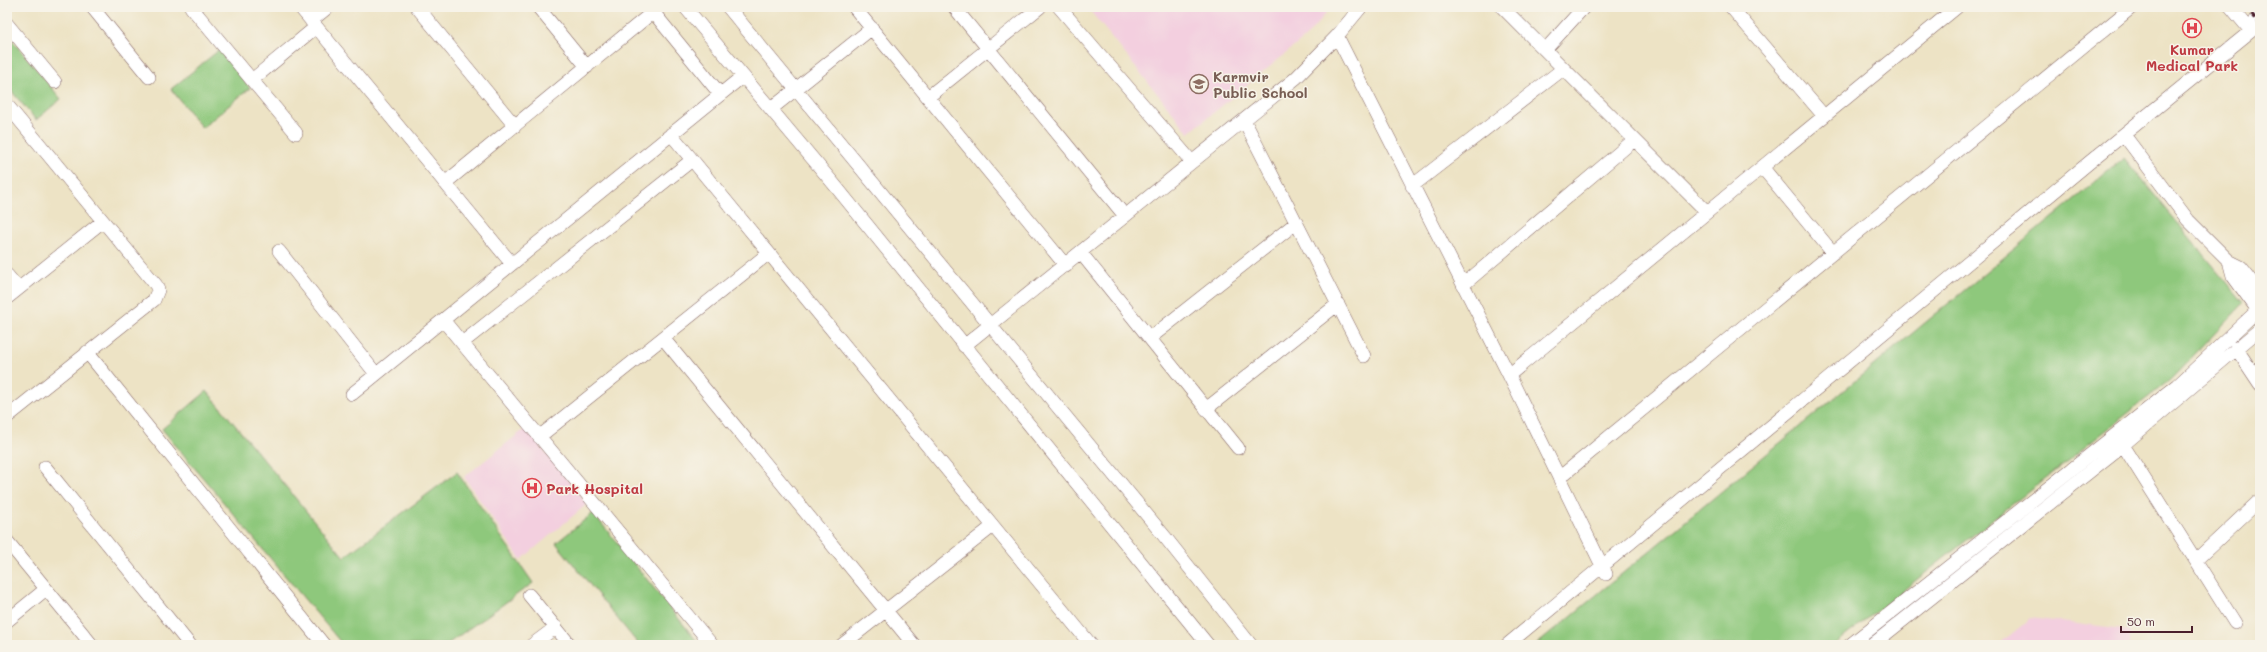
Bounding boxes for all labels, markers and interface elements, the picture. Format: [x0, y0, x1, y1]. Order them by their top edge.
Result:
hospital icon: Kumar Medical Park [2181, 17, 2203, 39]
place label: Kumar Medical Park [2146, 40, 2238, 75]
place label: Karmvir Public School [1213, 67, 1307, 102]
school or university icon: Karmvir Public School [1188, 73, 1210, 95]
hospital icon: Park Hospital [521, 477, 543, 499]
place label: Park Hospital [546, 479, 643, 498]
scale bar [2121, 608, 2192, 634]
text: 50 m [2127, 613, 2155, 629]

